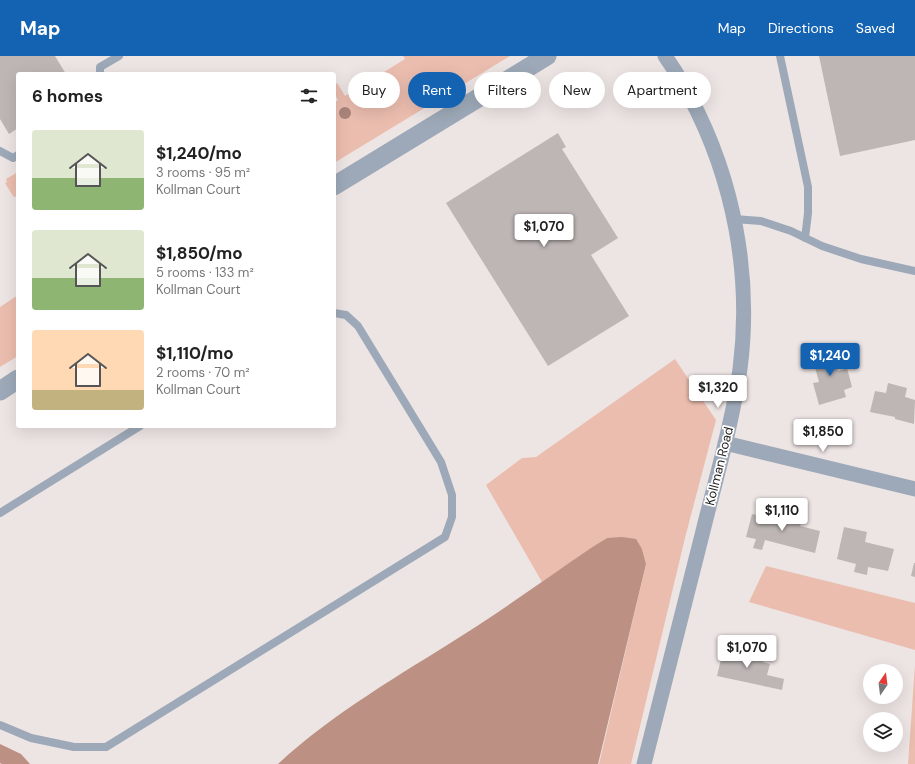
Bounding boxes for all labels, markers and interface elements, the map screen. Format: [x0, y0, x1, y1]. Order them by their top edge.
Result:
text: Map [20, 16, 60, 41]
text: Map [718, 19, 746, 37]
text: Directions [768, 19, 834, 37]
text: Saved [856, 19, 895, 37]
chip: Buy [348, 72, 400, 108]
chip: Rent [408, 72, 466, 108]
chip: Filters [474, 72, 541, 108]
chip: New [549, 72, 605, 108]
chip: Apartment [613, 72, 711, 108]
text: 6 homes [32, 85, 103, 107]
icon: filters [298, 85, 320, 107]
text: $1,240/mo [156, 142, 242, 164]
icon: home [64, 146, 112, 194]
text: 3 rooms · 95 m² [156, 164, 250, 181]
text: Kollman Court [156, 181, 241, 198]
pin: $1,070 [511, 214, 577, 248]
text: $1,070 [524, 218, 564, 235]
text: $1,850/mo [156, 242, 243, 264]
icon: home [64, 246, 112, 294]
text: 5 rooms · 133 m² [156, 264, 254, 281]
text: Kollman Court [156, 281, 241, 298]
text: $1,110/mo [156, 342, 234, 364]
pin: $1,240 [797, 343, 863, 377]
icon: home [64, 346, 112, 394]
text: $1,240 [810, 347, 850, 364]
text: 2 rooms · 70 m² [156, 364, 250, 381]
pin: $1,320 [685, 375, 751, 409]
text: $1,320 [698, 379, 738, 396]
text: Kollman Court [156, 381, 241, 398]
pin: $1,850 [790, 419, 856, 453]
text: $1,850 [802, 423, 844, 440]
street label: Kollman Road [701, 425, 737, 507]
pin: $1,110 [749, 498, 815, 532]
text: $1,110 [765, 502, 799, 519]
pin: $1,070 [714, 635, 780, 669]
text: $1,070 [727, 639, 767, 656]
north arrow [863, 664, 903, 704]
map controls [863, 664, 903, 752]
button: layers [863, 712, 903, 752]

